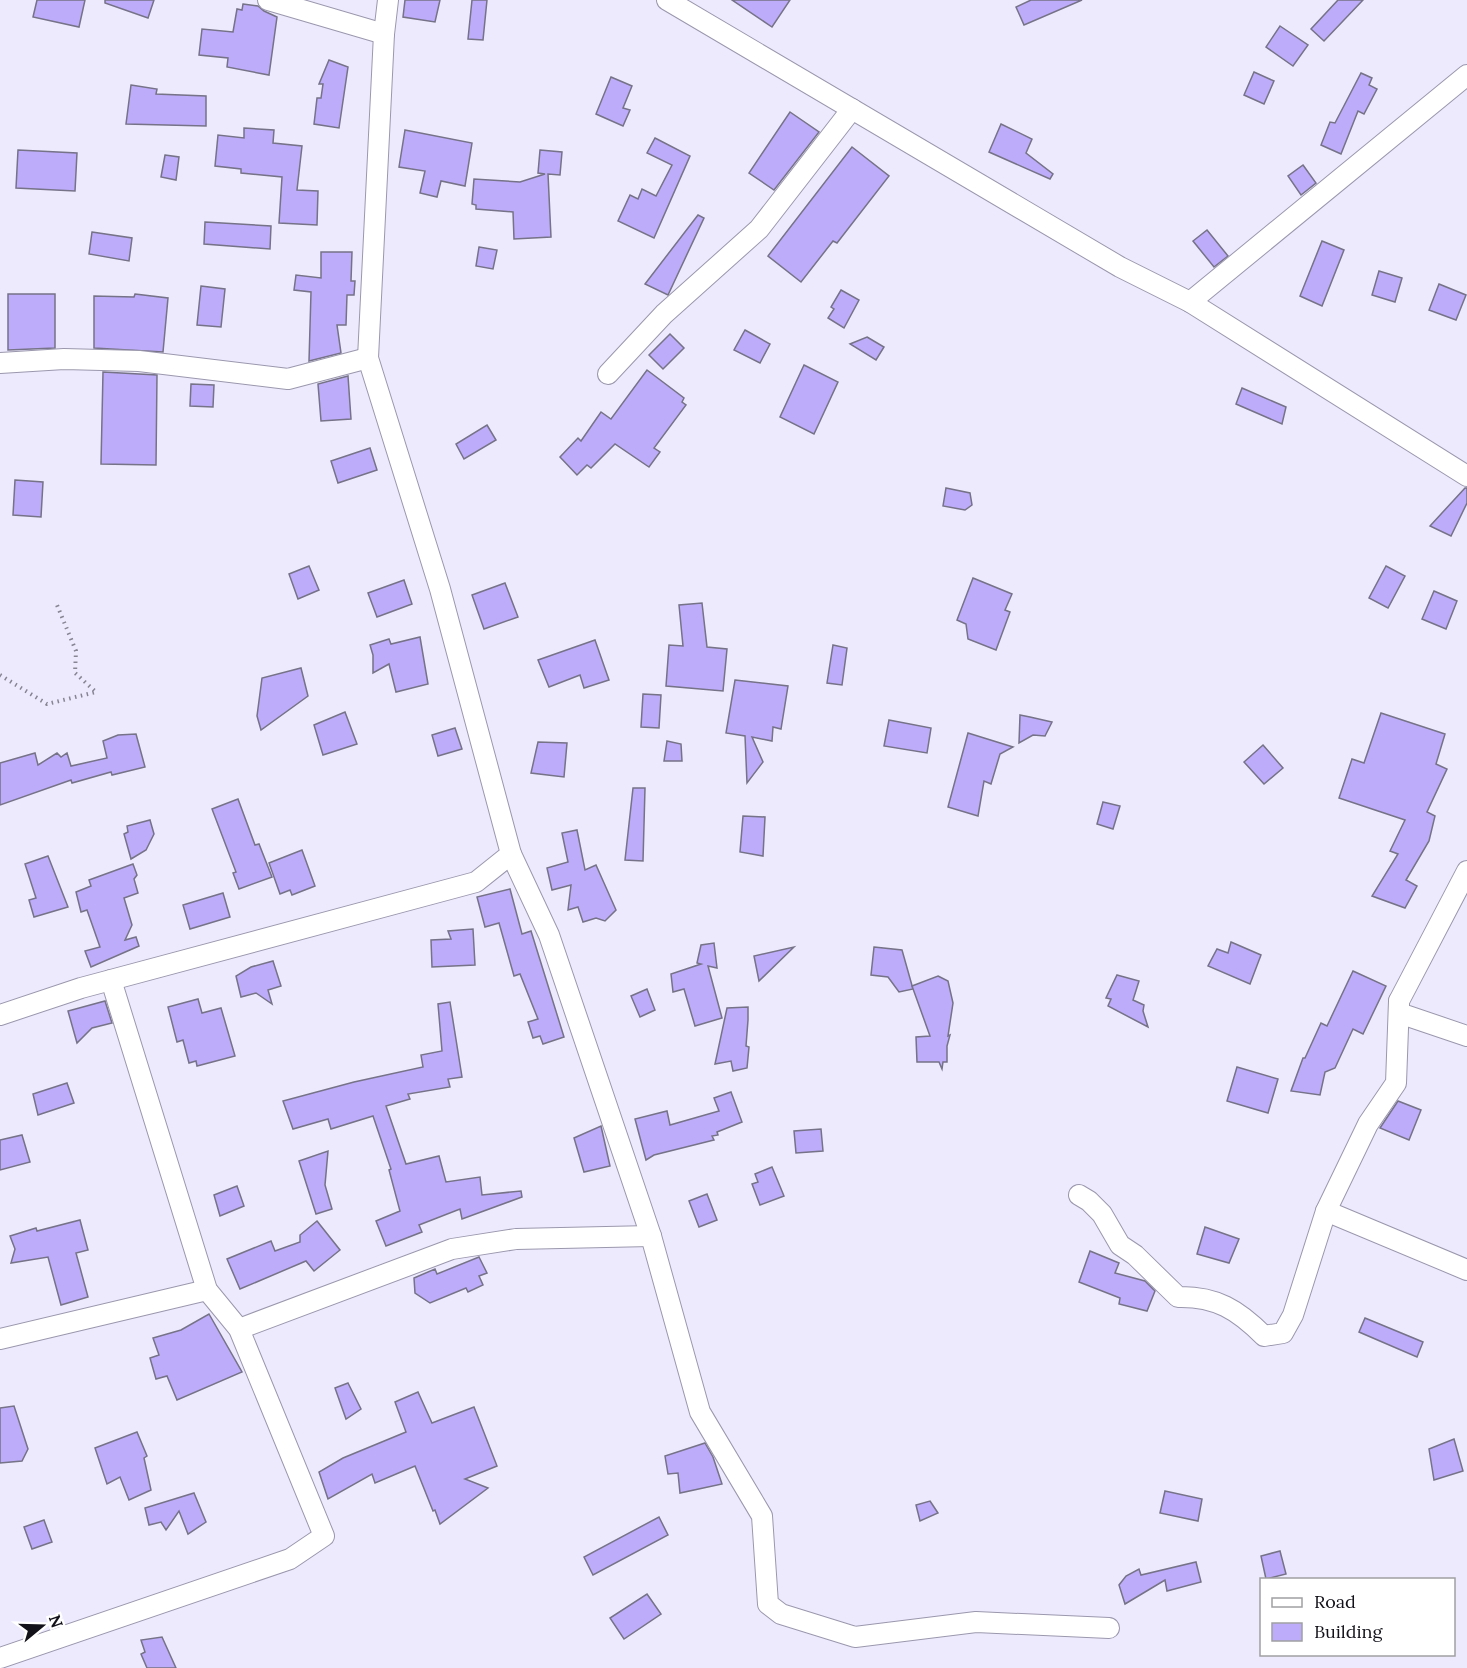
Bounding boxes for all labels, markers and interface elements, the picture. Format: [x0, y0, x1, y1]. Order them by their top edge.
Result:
legend [1260, 1578, 1455, 1656]
text: Road [1314, 1590, 1356, 1613]
north arrow [12, 1596, 72, 1656]
text: N [45, 1612, 68, 1630]
text: Building [1314, 1620, 1384, 1643]

